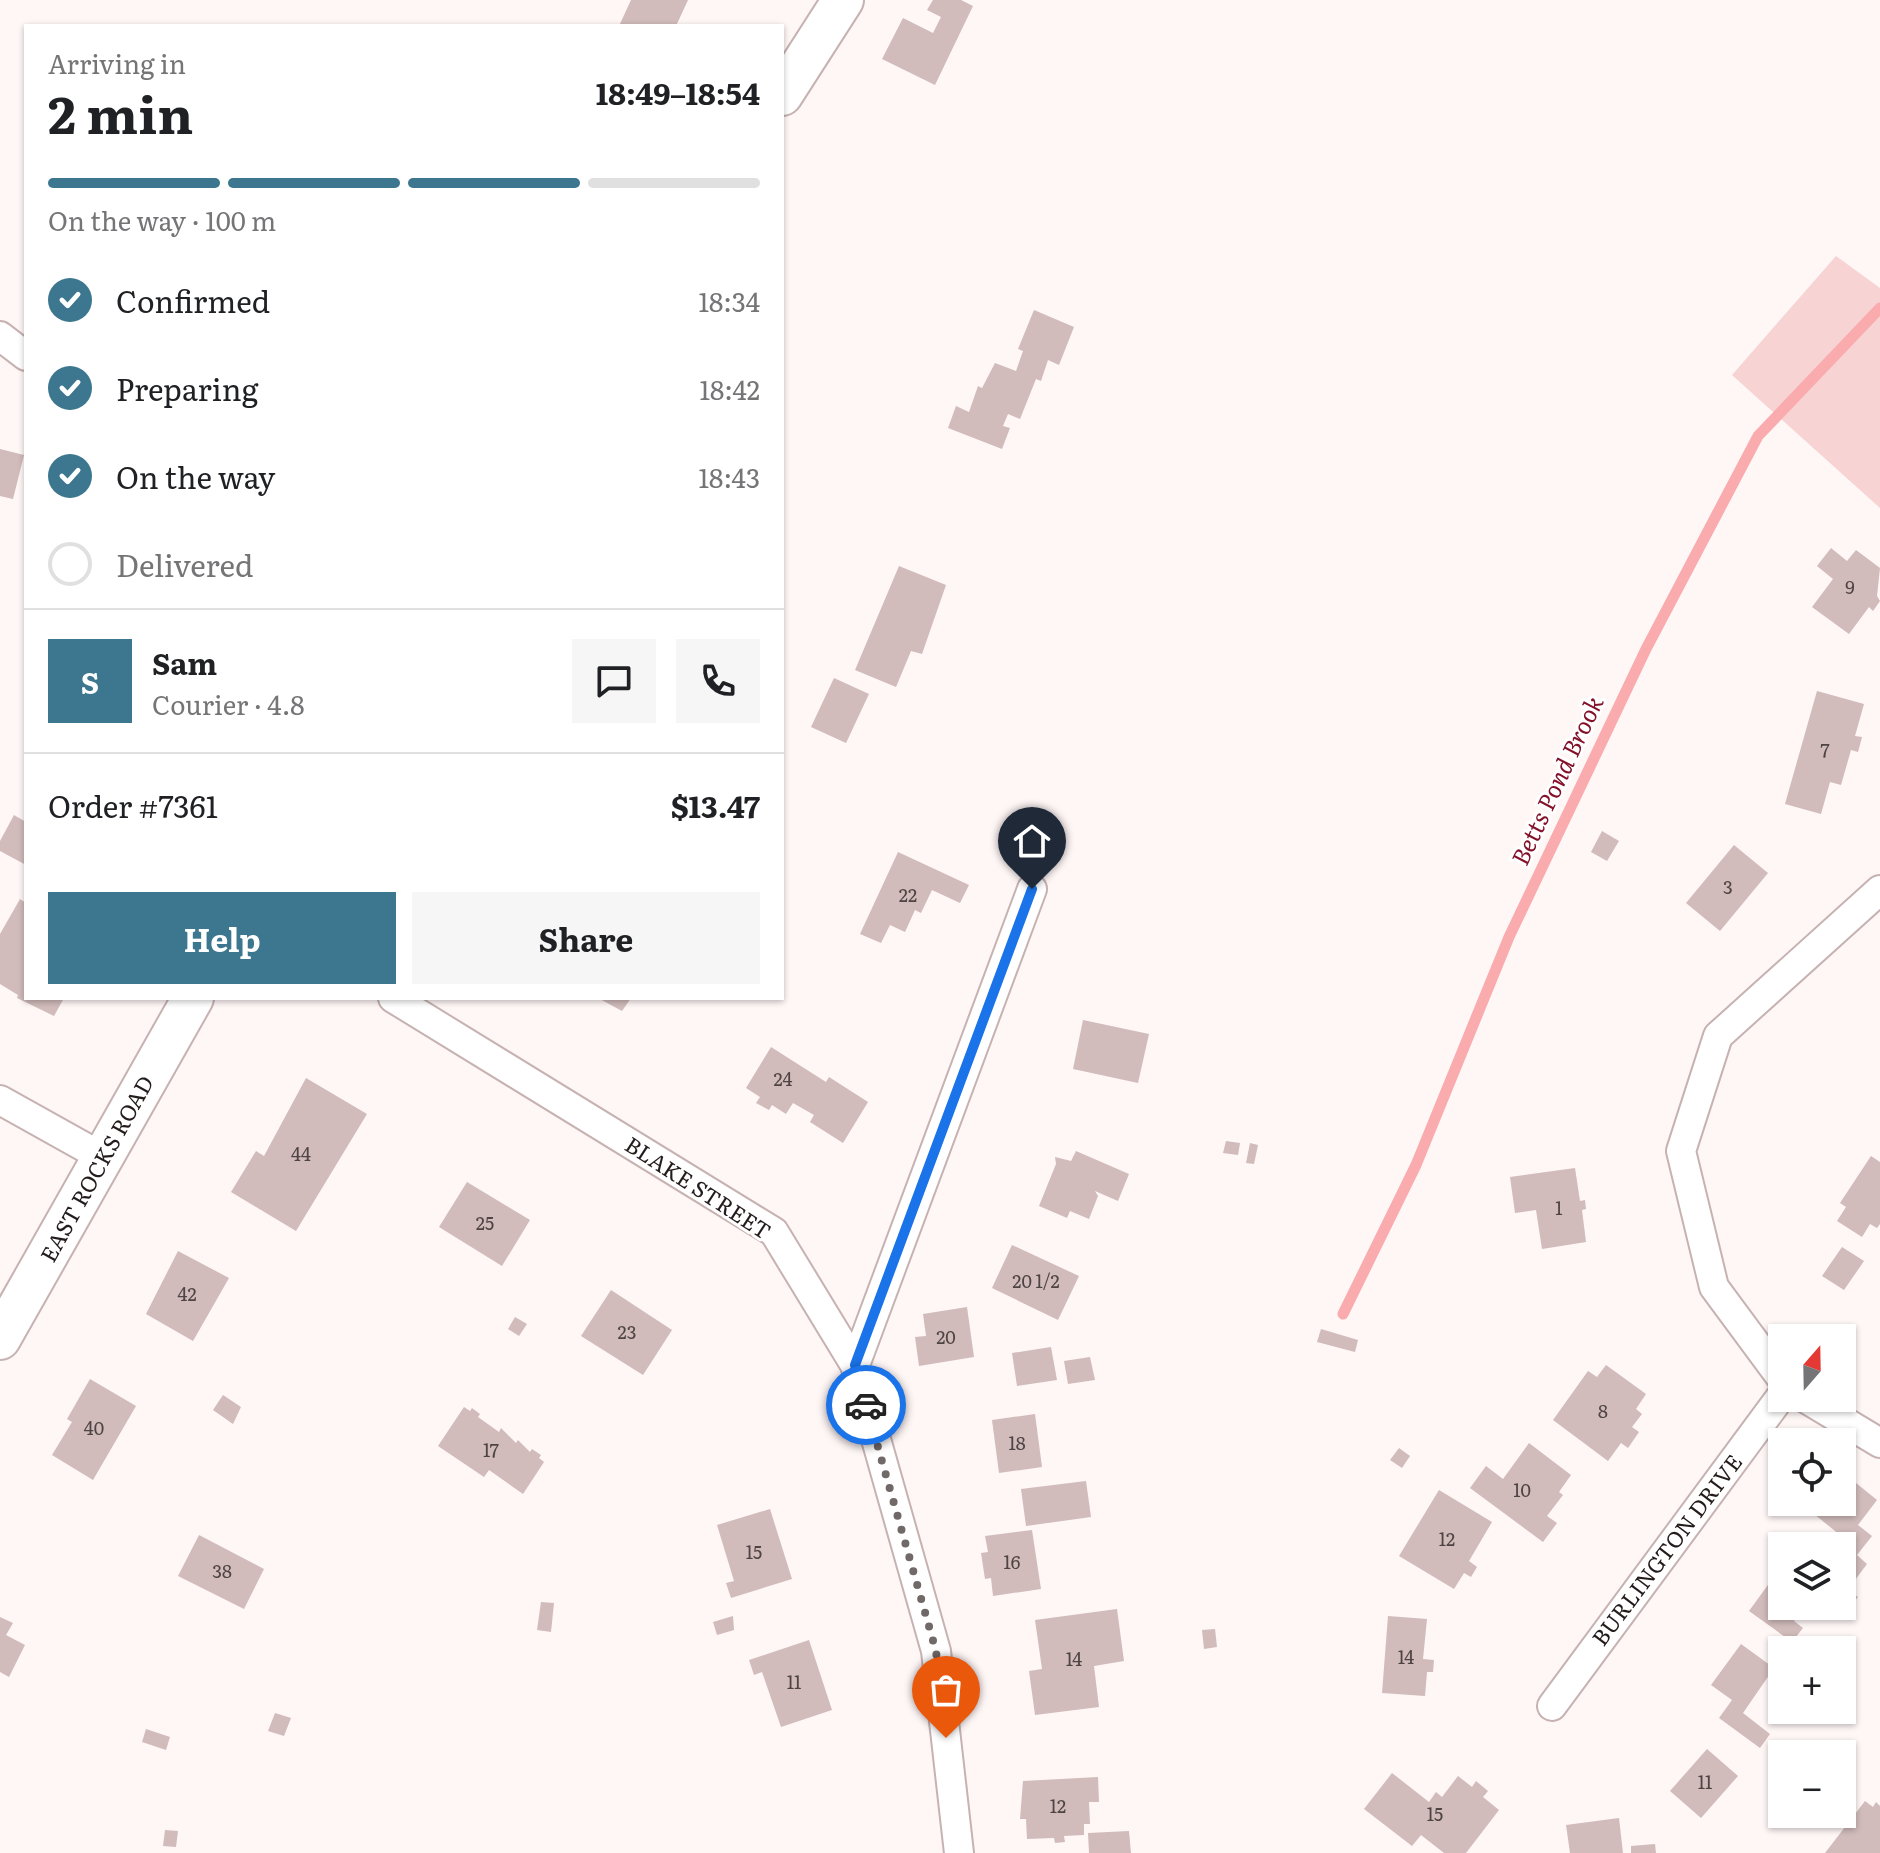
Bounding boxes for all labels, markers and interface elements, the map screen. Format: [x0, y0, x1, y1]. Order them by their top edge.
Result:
text: Arriving in [48, 43, 186, 82]
text: 18:49–18:54 [596, 70, 760, 114]
text: 2 min [48, 73, 193, 150]
text: On the way · 100 m [48, 200, 276, 239]
icon: check [48, 278, 92, 322]
text: Confirmed [116, 278, 270, 322]
text: 18:34 [698, 281, 760, 320]
icon: check [48, 366, 92, 410]
text: Preparing [116, 366, 258, 410]
text: 18:42 [699, 369, 760, 408]
icon: check [48, 454, 92, 498]
text: On the way [116, 454, 275, 498]
text: 18:43 [699, 457, 760, 496]
text: Delivered [116, 542, 253, 586]
house number: 9 [1845, 573, 1855, 600]
button: chat [572, 639, 656, 723]
button: phone [676, 639, 760, 723]
text: Sam [152, 640, 217, 684]
text: S [81, 659, 99, 703]
text: Courier · 4.8 [152, 684, 305, 723]
water label: Betts Pond Brook [1501, 689, 1611, 870]
house number: 7 [1820, 736, 1830, 763]
text: Order #7361 [48, 783, 218, 827]
text: $13.47 [671, 783, 760, 827]
pin [998, 807, 1066, 889]
icon: home [1010, 819, 1054, 863]
house number: 3 [1723, 873, 1733, 900]
house number: 22 [899, 881, 917, 908]
button: Help [48, 892, 396, 984]
button: Share [412, 892, 760, 984]
house number: 24 [773, 1065, 793, 1092]
street label: EAST ROCKS ROAD [31, 1069, 161, 1268]
street label: BLAKE STREET [619, 1127, 778, 1246]
house number: 44 [291, 1140, 311, 1167]
house number: 1 [1555, 1194, 1563, 1221]
house number: 25 [476, 1209, 494, 1236]
house number: 20 1/2 [1012, 1267, 1060, 1294]
house number: 42 [177, 1280, 197, 1307]
house number: 23 [618, 1318, 636, 1345]
house number: 20 [936, 1323, 956, 1350]
north arrow [1768, 1324, 1856, 1412]
map controls [1768, 1324, 1856, 1828]
courier [826, 1365, 906, 1445]
icon: car [844, 1383, 888, 1427]
house number: 8 [1598, 1397, 1608, 1424]
house number: 40 [84, 1414, 104, 1441]
button: locate [1768, 1428, 1856, 1516]
house number: 18 [1008, 1429, 1026, 1456]
house number: 17 [483, 1436, 499, 1463]
street label: BURLINGTON DRIVE [1583, 1446, 1749, 1652]
house number: 10 [1513, 1476, 1531, 1503]
house number: 12 [1439, 1525, 1455, 1552]
button: layers [1768, 1532, 1856, 1620]
house number: 15 [746, 1538, 762, 1565]
house number: 16 [1004, 1548, 1021, 1575]
house number: 38 [212, 1557, 232, 1584]
button: + [1768, 1636, 1856, 1724]
house number: 14 [1398, 1643, 1414, 1670]
house number: 14 [1066, 1645, 1082, 1672]
pin [912, 1656, 980, 1738]
house number: 11 [787, 1668, 801, 1695]
icon: bag [924, 1668, 968, 1712]
button: − [1768, 1740, 1856, 1828]
house number: 11 [1698, 1768, 1712, 1795]
house number: 12 [1050, 1792, 1066, 1819]
house number: 15 [1427, 1800, 1443, 1827]

